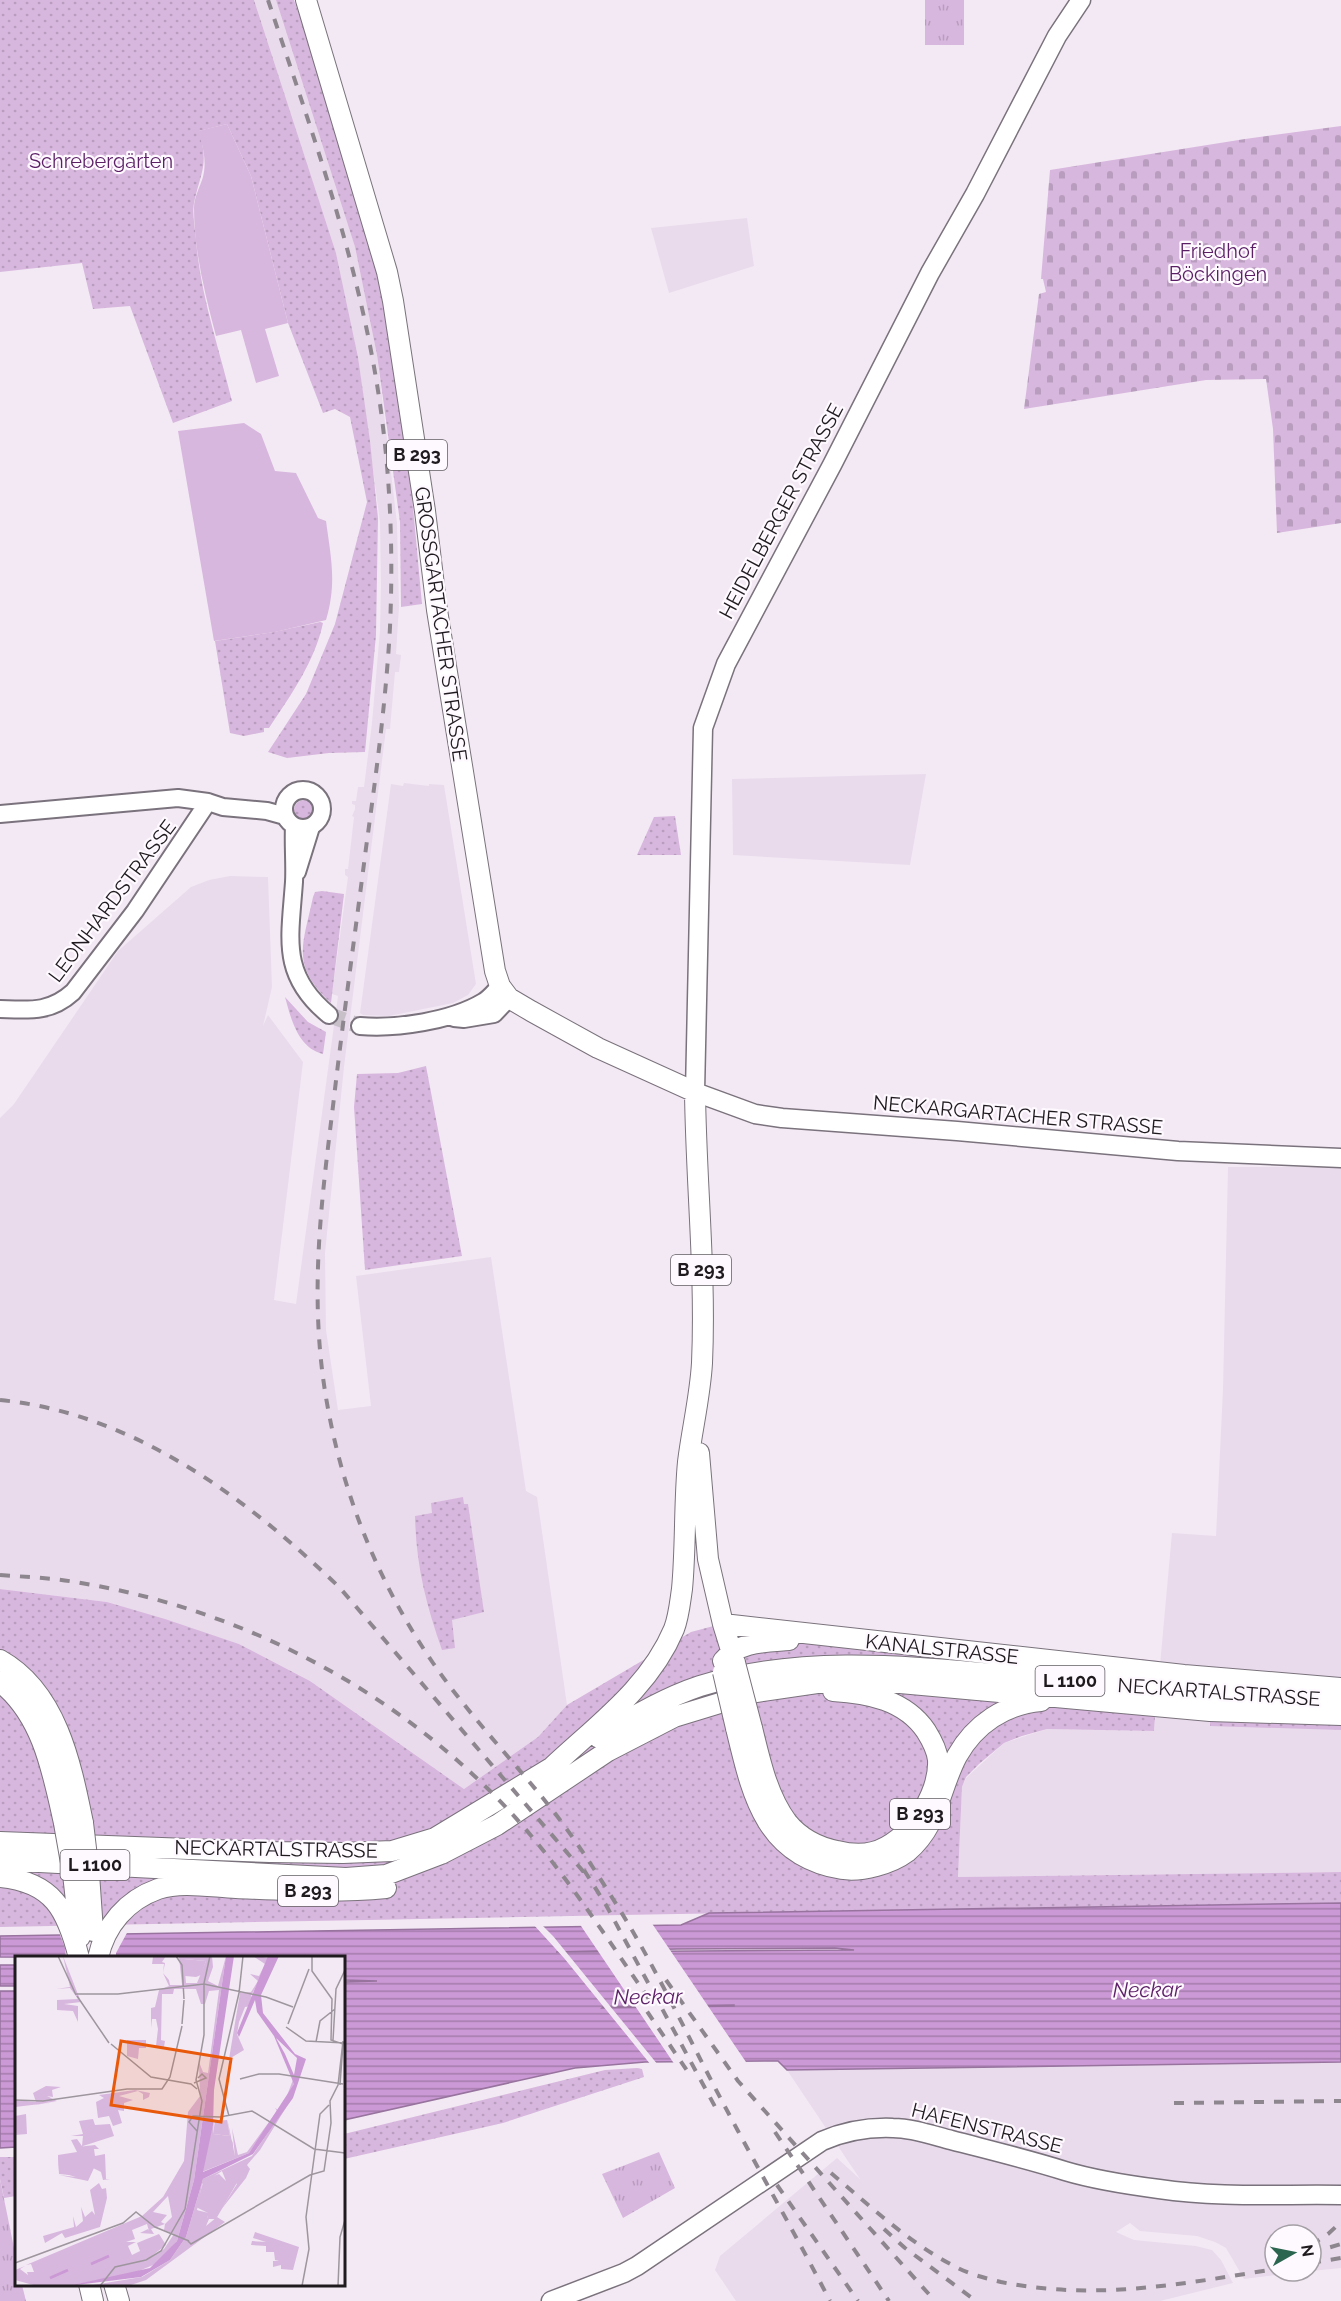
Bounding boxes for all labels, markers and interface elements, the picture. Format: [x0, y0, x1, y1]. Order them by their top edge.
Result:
park label: Schrebergärten [29, 149, 173, 173]
park label: Friedhof Böckingen [1169, 239, 1267, 286]
street label: HEIDELBERGER STRASSE [714, 399, 848, 623]
road number: B 293 [387, 440, 447, 470]
street label: GROSSGARTACHER STRASSE [410, 485, 472, 763]
street label: LEONHARDSTRASSE [43, 815, 181, 987]
street label: NECKARGARTACHER STRASSE [872, 1090, 1164, 1140]
road number: B 293 [671, 1255, 731, 1285]
street label: KANALSTRASSE [864, 1629, 1020, 1669]
road number: L 1100 [1036, 1666, 1104, 1696]
street label: NECKARTALSTRASSE [1117, 1673, 1321, 1711]
road number: B 293 [890, 1799, 950, 1829]
street label: NECKARTALSTRASSE [174, 1835, 378, 1863]
road number: L 1100 [60, 1850, 130, 1880]
road number: B 293 [278, 1876, 338, 1906]
inset map [15, 1956, 345, 2286]
water label: Neckar [1113, 1976, 1182, 2003]
water label: Neckar [614, 1983, 683, 2010]
street label: HAFENSTRASSE [909, 2098, 1065, 2158]
north arrow [1263, 2223, 1323, 2283]
text: N [1297, 2243, 1318, 2258]

